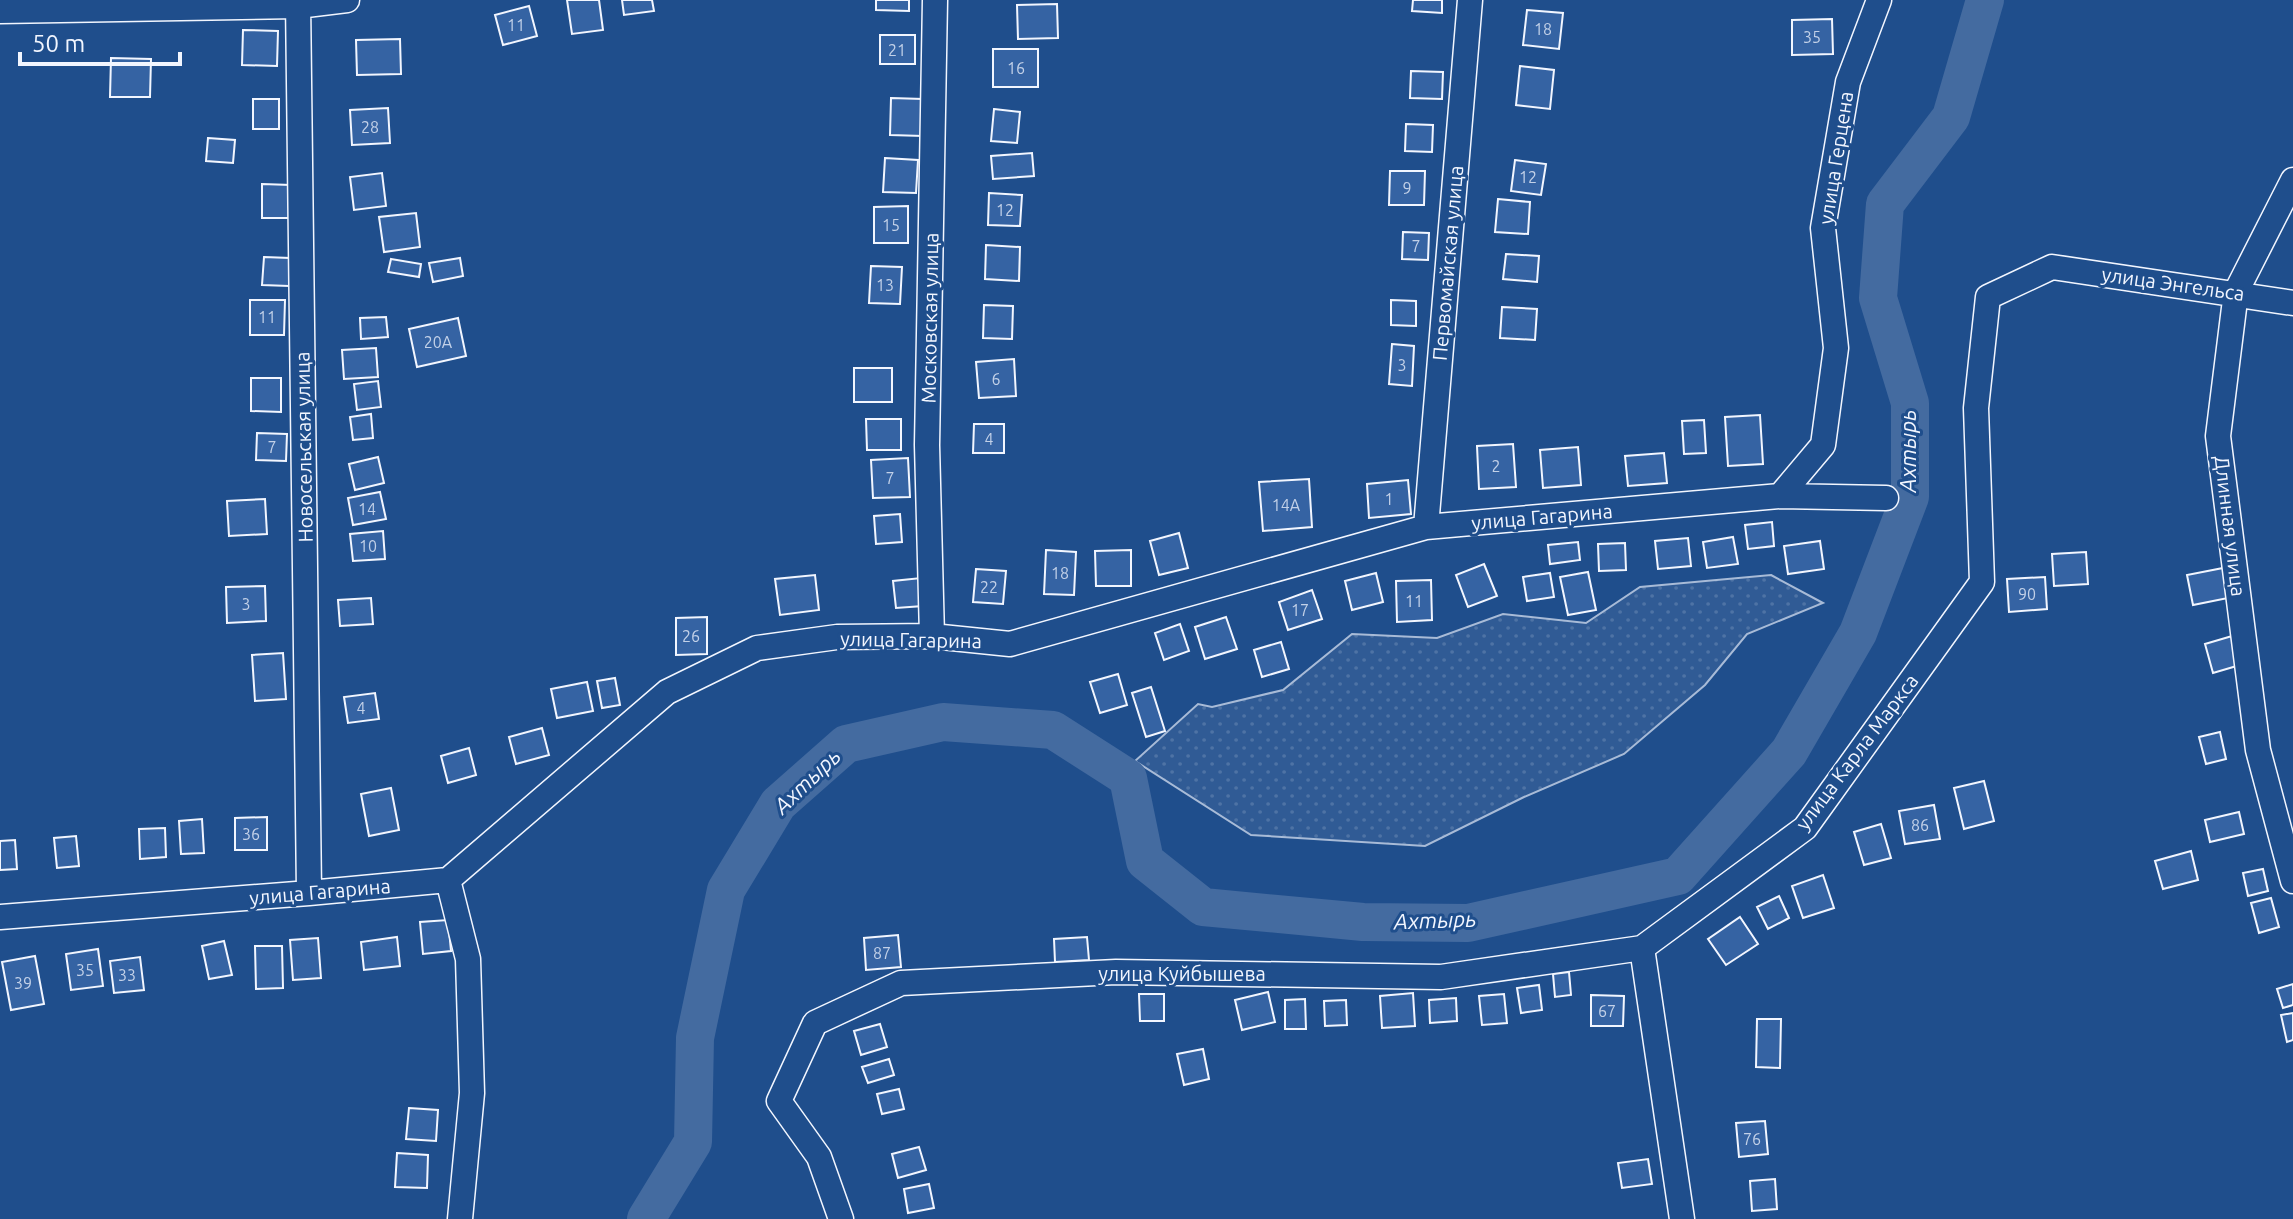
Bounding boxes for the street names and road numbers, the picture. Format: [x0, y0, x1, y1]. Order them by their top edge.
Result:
street label: улица Герцена [1814, 90, 1857, 226]
street label: Первомайская улица [1428, 164, 1467, 362]
street label: Московская улица [917, 232, 942, 404]
street label: улица Энгельса [2100, 262, 2246, 305]
street label: Новосельская улица [290, 351, 317, 543]
street label: Длинная улица [2210, 454, 2251, 598]
street label: улица Гагарина [1470, 499, 1614, 534]
street label: улица Гагарина [840, 627, 982, 652]
street label: улица Карла Маркса [1791, 669, 1923, 834]
street label: улица Гагарина [248, 874, 392, 909]
street label: улица Куйбышева [1098, 962, 1266, 985]

